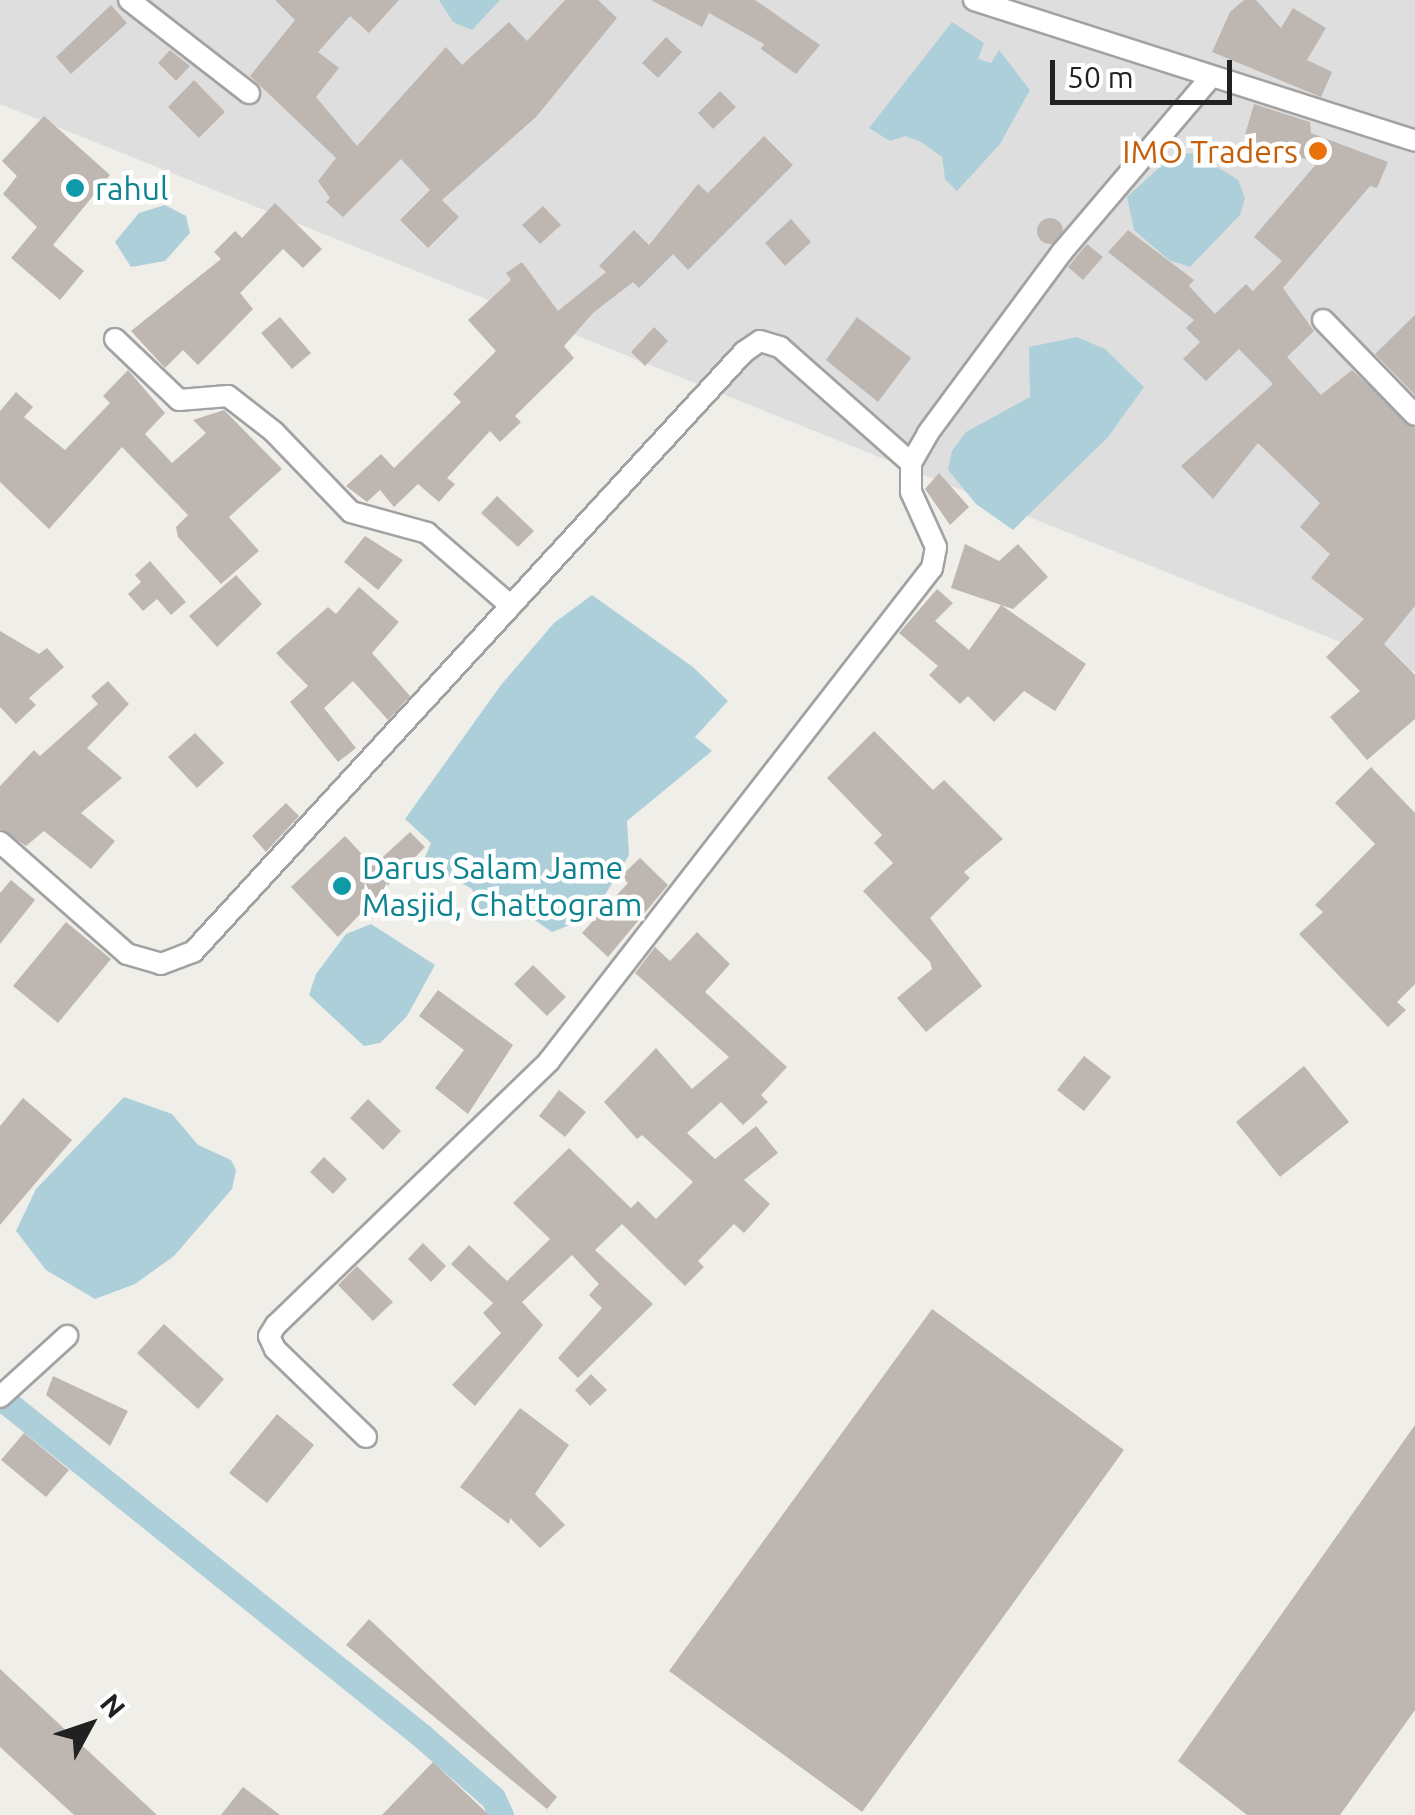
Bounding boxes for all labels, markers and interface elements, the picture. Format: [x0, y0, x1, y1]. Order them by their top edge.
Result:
scale bar [1055, 40, 1238, 102]
text: 50 m [1067, 60, 1134, 94]
place label: IMO Traders [1122, 132, 1298, 170]
marker: IMO Traders [1307, 140, 1329, 162]
place label: rahul [95, 169, 168, 207]
marker: rahul [64, 177, 86, 199]
place label: Darus Salam Jame Masjid, Chattogram [362, 849, 642, 924]
marker: Darus Salam Jame Masjid, Chattogram [331, 875, 353, 897]
north arrow [40, 1675, 140, 1775]
text: N [95, 1687, 132, 1723]

